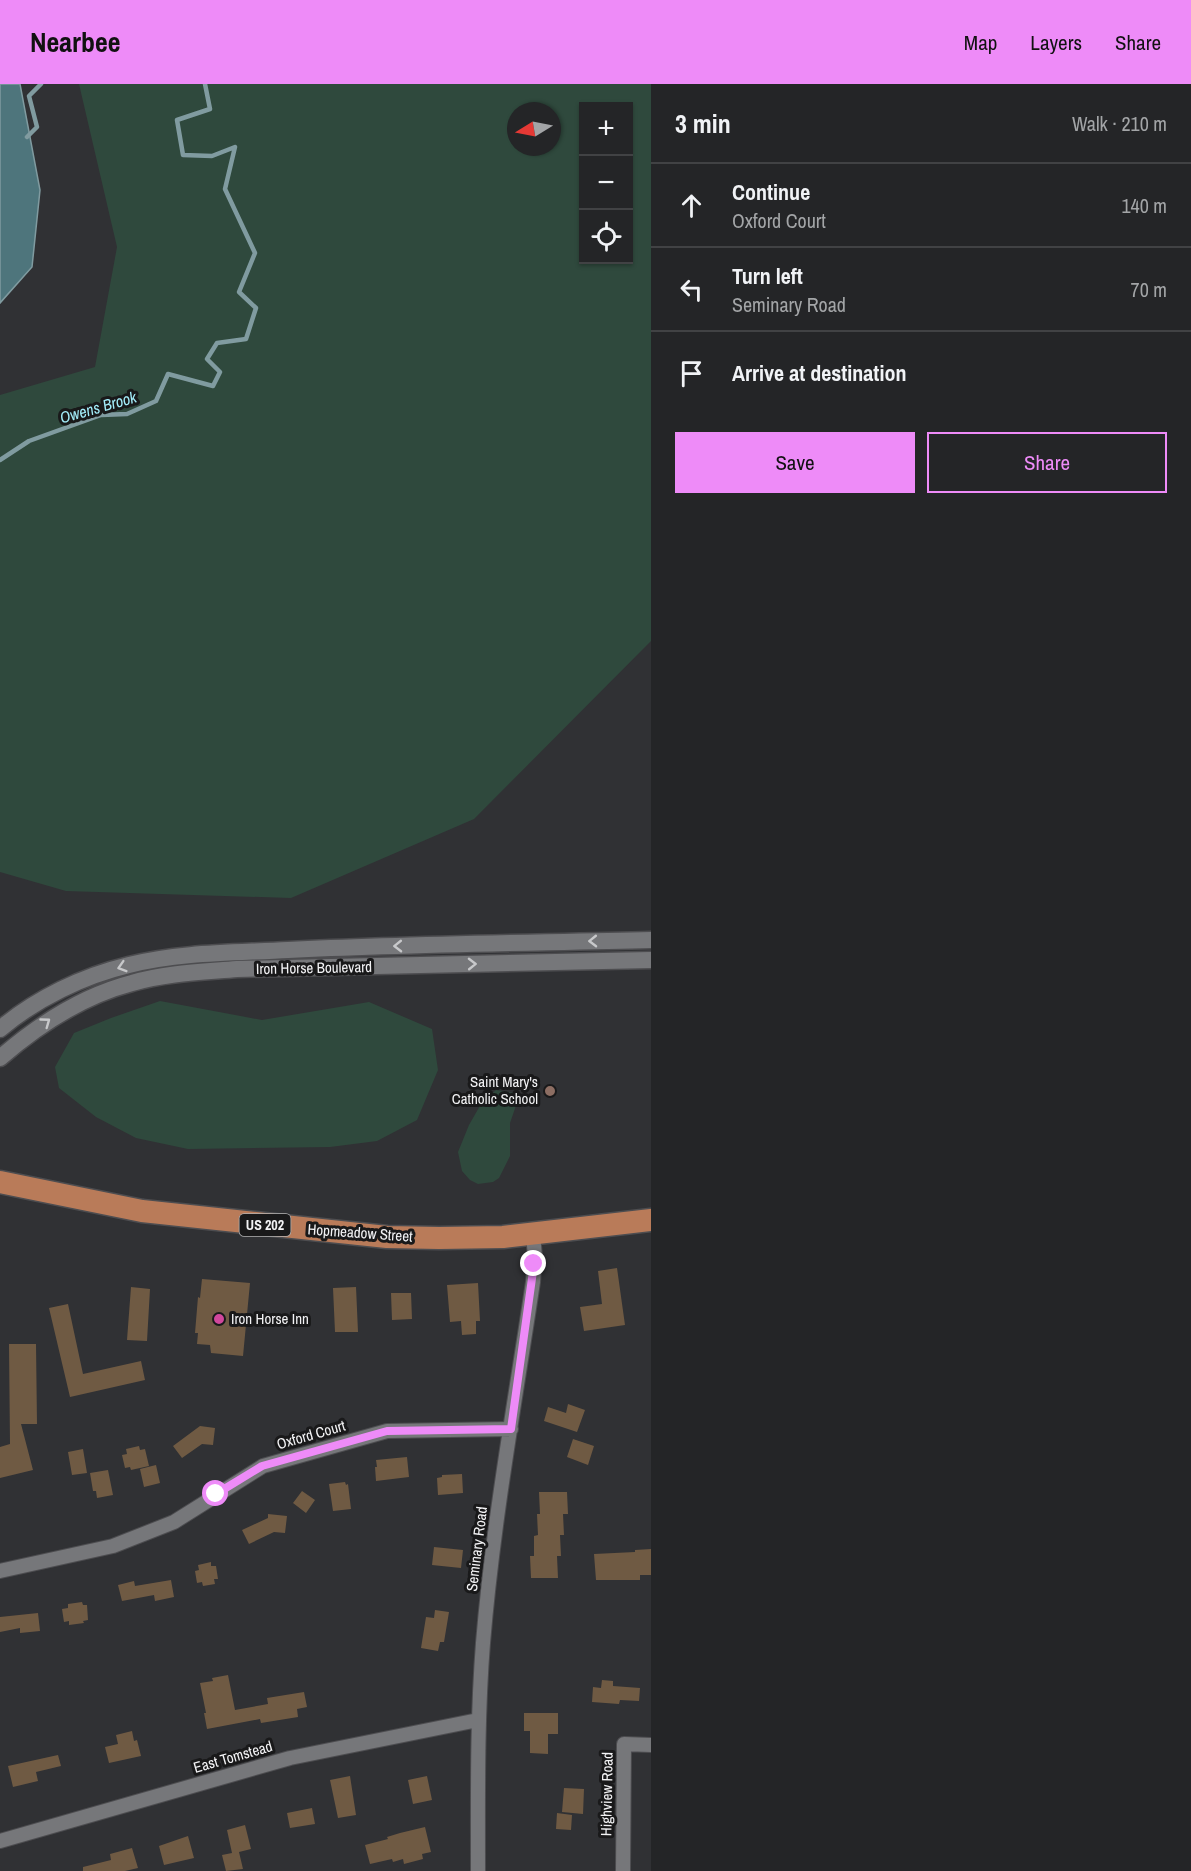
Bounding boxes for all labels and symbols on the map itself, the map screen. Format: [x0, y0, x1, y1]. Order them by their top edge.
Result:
north arrow [507, 102, 561, 156]
water label: Owens Brook [57, 385, 139, 428]
one-way arrow [588, 935, 597, 948]
one-way arrow [393, 940, 402, 952]
street label: Iron Horse Boulevard [256, 956, 372, 979]
one-way arrow [467, 958, 476, 971]
one-way arrow [117, 960, 128, 972]
one-way arrow [40, 1018, 51, 1029]
place label: Saint Mary's Catholic School [452, 1071, 538, 1109]
marker: Saint Mary's Catholic School [543, 1084, 557, 1098]
road number: US 202 [240, 1214, 290, 1236]
street label: Hopmeadow Street [307, 1218, 414, 1247]
route end [520, 1250, 546, 1276]
place label: Iron Horse Inn [231, 1308, 309, 1329]
marker: Iron Horse Inn [212, 1312, 226, 1326]
street label: Oxford Court [274, 1415, 348, 1454]
route start [202, 1480, 228, 1506]
street label: Seminary Road [461, 1505, 492, 1593]
street label: East Tomstead [191, 1735, 275, 1778]
street label: Highview Road [595, 1752, 618, 1836]

